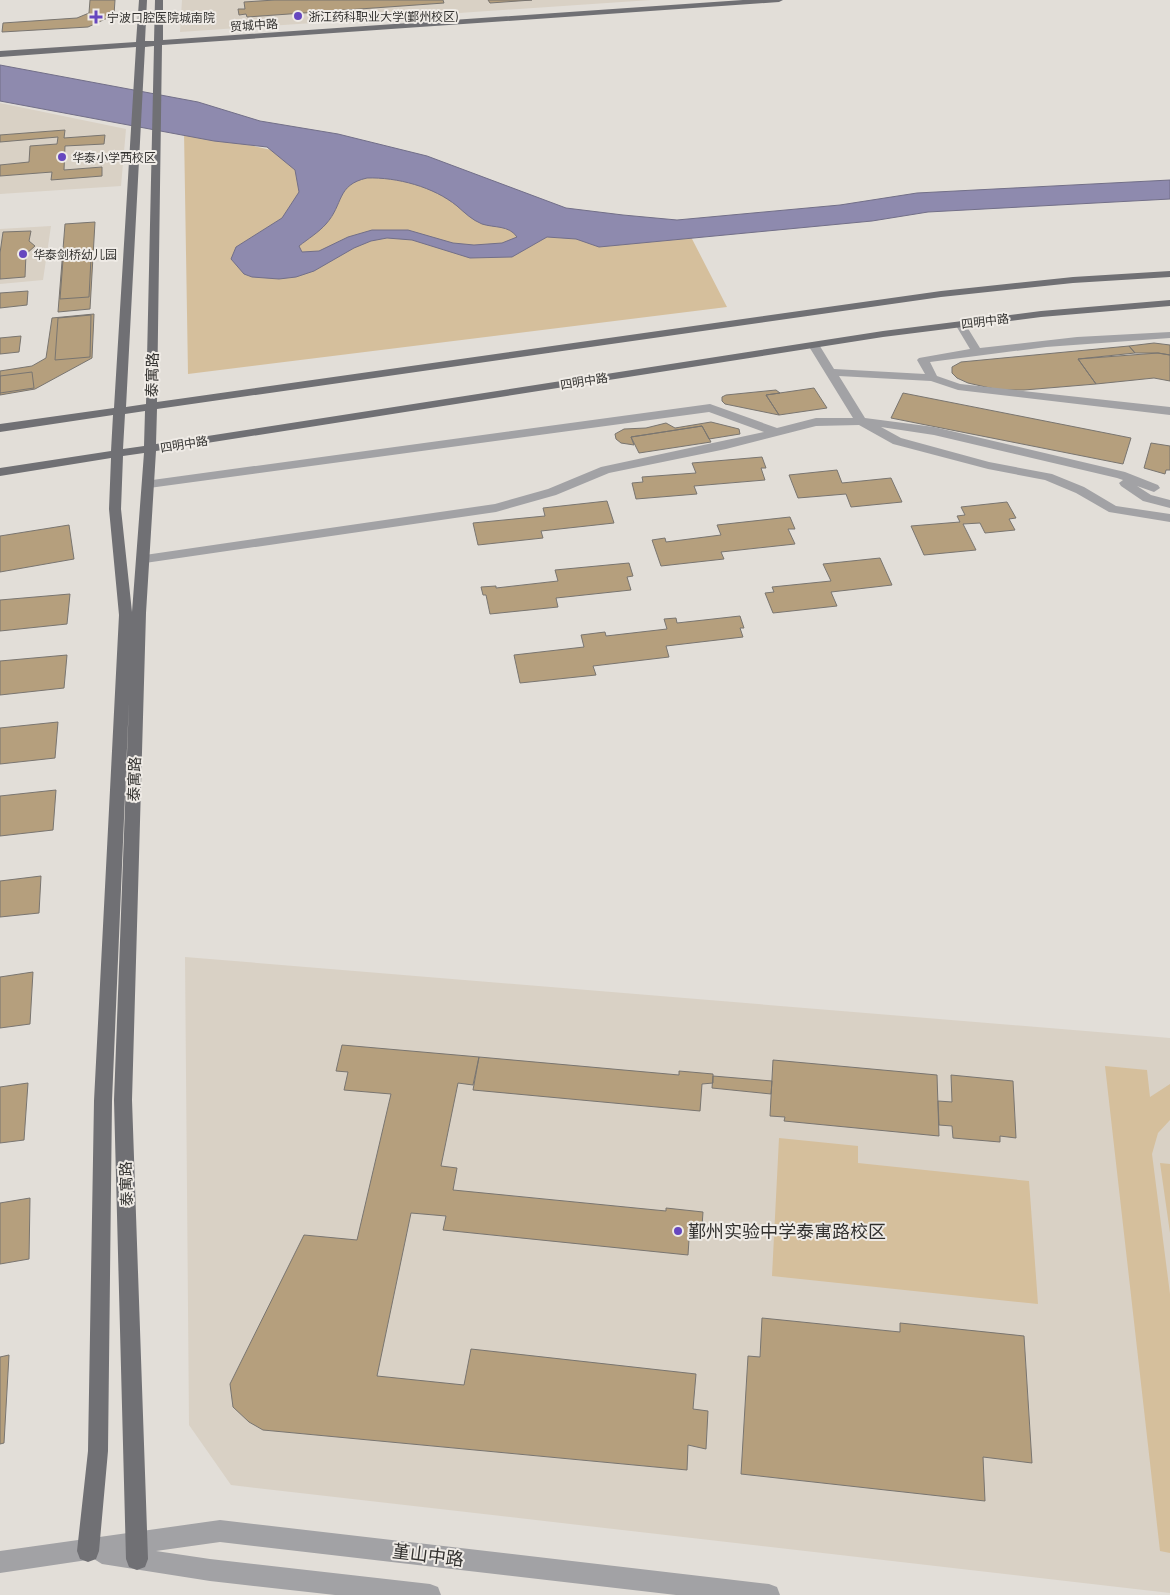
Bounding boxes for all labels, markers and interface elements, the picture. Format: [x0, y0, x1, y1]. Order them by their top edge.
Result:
place label: 浙江药科职业大学(鄞州校区) [308, 7, 458, 26]
place label: 宁波口腔医院城南院 [107, 8, 215, 27]
marker: 宁波口腔医院城南院 [89, 10, 103, 24]
marker: 浙江药科职业大学(鄞州校区) [292, 10, 304, 22]
street label: 贸城中路 [229, 14, 279, 36]
place label: 华泰小学西校区 [72, 148, 156, 167]
marker: 华泰小学西校区 [56, 151, 68, 163]
place label: 华泰剑桥幼儿园 [33, 245, 117, 264]
marker: 华泰剑桥幼儿园 [17, 248, 29, 260]
street label: 四明中路 [960, 309, 1010, 333]
street label: 泰寓路 [140, 352, 164, 398]
street label: 四明中路 [559, 368, 609, 394]
street label: 四明中路 [159, 431, 209, 457]
street label: 泰寓路 [122, 756, 146, 802]
street label: 泰寓路 [114, 1161, 138, 1207]
place label: 鄞州实验中学泰寓路校区 [688, 1218, 886, 1245]
marker: 鄞州实验中学泰寓路校区 [672, 1225, 684, 1237]
street label: 堇山中路 [391, 1537, 465, 1573]

